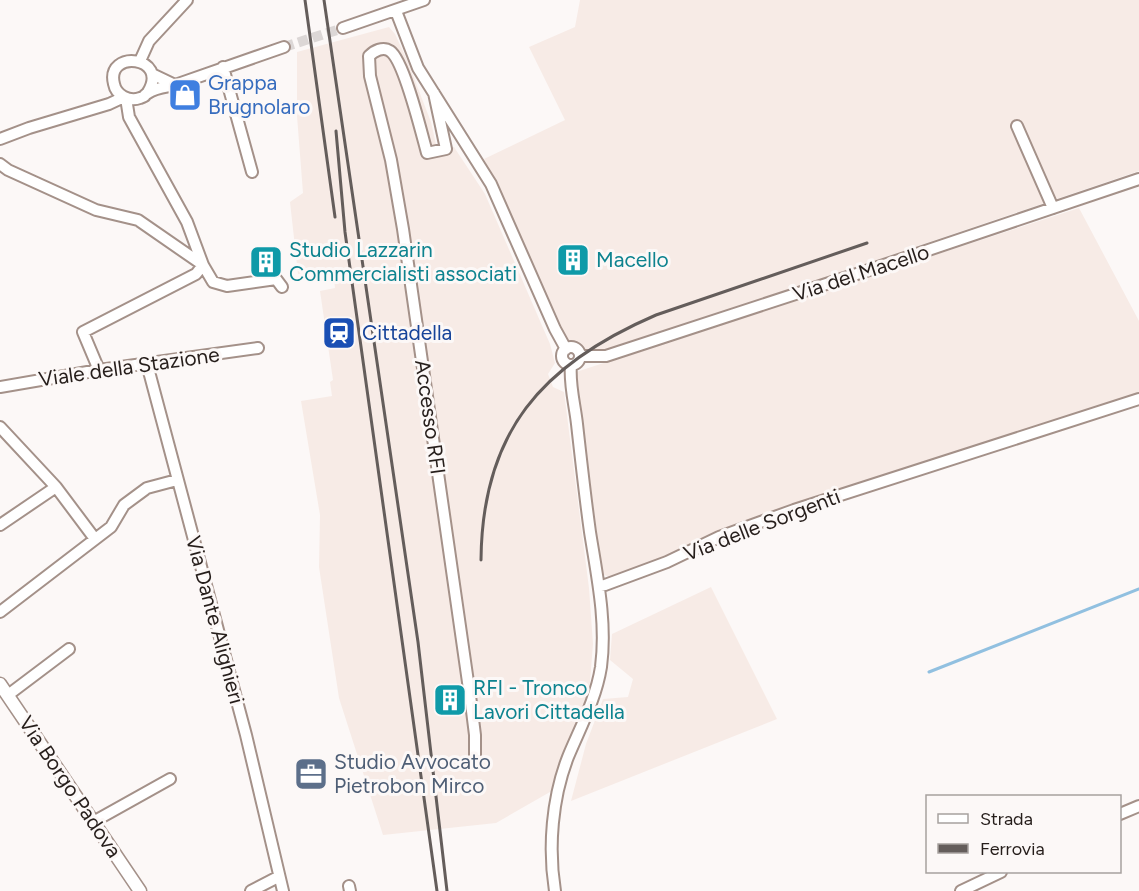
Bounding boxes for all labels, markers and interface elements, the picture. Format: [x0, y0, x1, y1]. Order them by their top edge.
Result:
place label: Grappa Brugnolaro [208, 70, 310, 119]
shop icon: Grappa Brugnolaro [167, 77, 203, 113]
place label: Studio Lazzarin Commercialisti associati [289, 237, 517, 286]
street label: Via del Macello [790, 239, 932, 306]
building icon: Macello [555, 242, 591, 278]
building icon: Studio Lazzarin Commercialisti associati [248, 244, 284, 280]
place label: Macello [596, 247, 669, 272]
station icon: Cittadella [321, 315, 357, 351]
place label: Cittadella [362, 320, 452, 345]
street label: Viale della Stazione [37, 341, 221, 392]
street label: Accesso RFI [410, 358, 451, 476]
street label: Via delle Sorgenti [680, 483, 844, 566]
street label: Via Dante Alighieri [181, 533, 250, 707]
place label: RFI - Tronco Lavori Cittadella [473, 675, 625, 724]
building icon: RFI - Tronco Lavori Cittadella [432, 682, 468, 718]
street label: Via Borgo Padova [14, 711, 127, 862]
place label: Studio Avvocato Pietrobon Mirco [334, 749, 491, 798]
office icon: Studio Avvocato Pietrobon Mirco [293, 756, 329, 792]
legend [926, 795, 1121, 873]
text: Strada [980, 808, 1033, 830]
text: Ferrovia [980, 838, 1045, 860]

